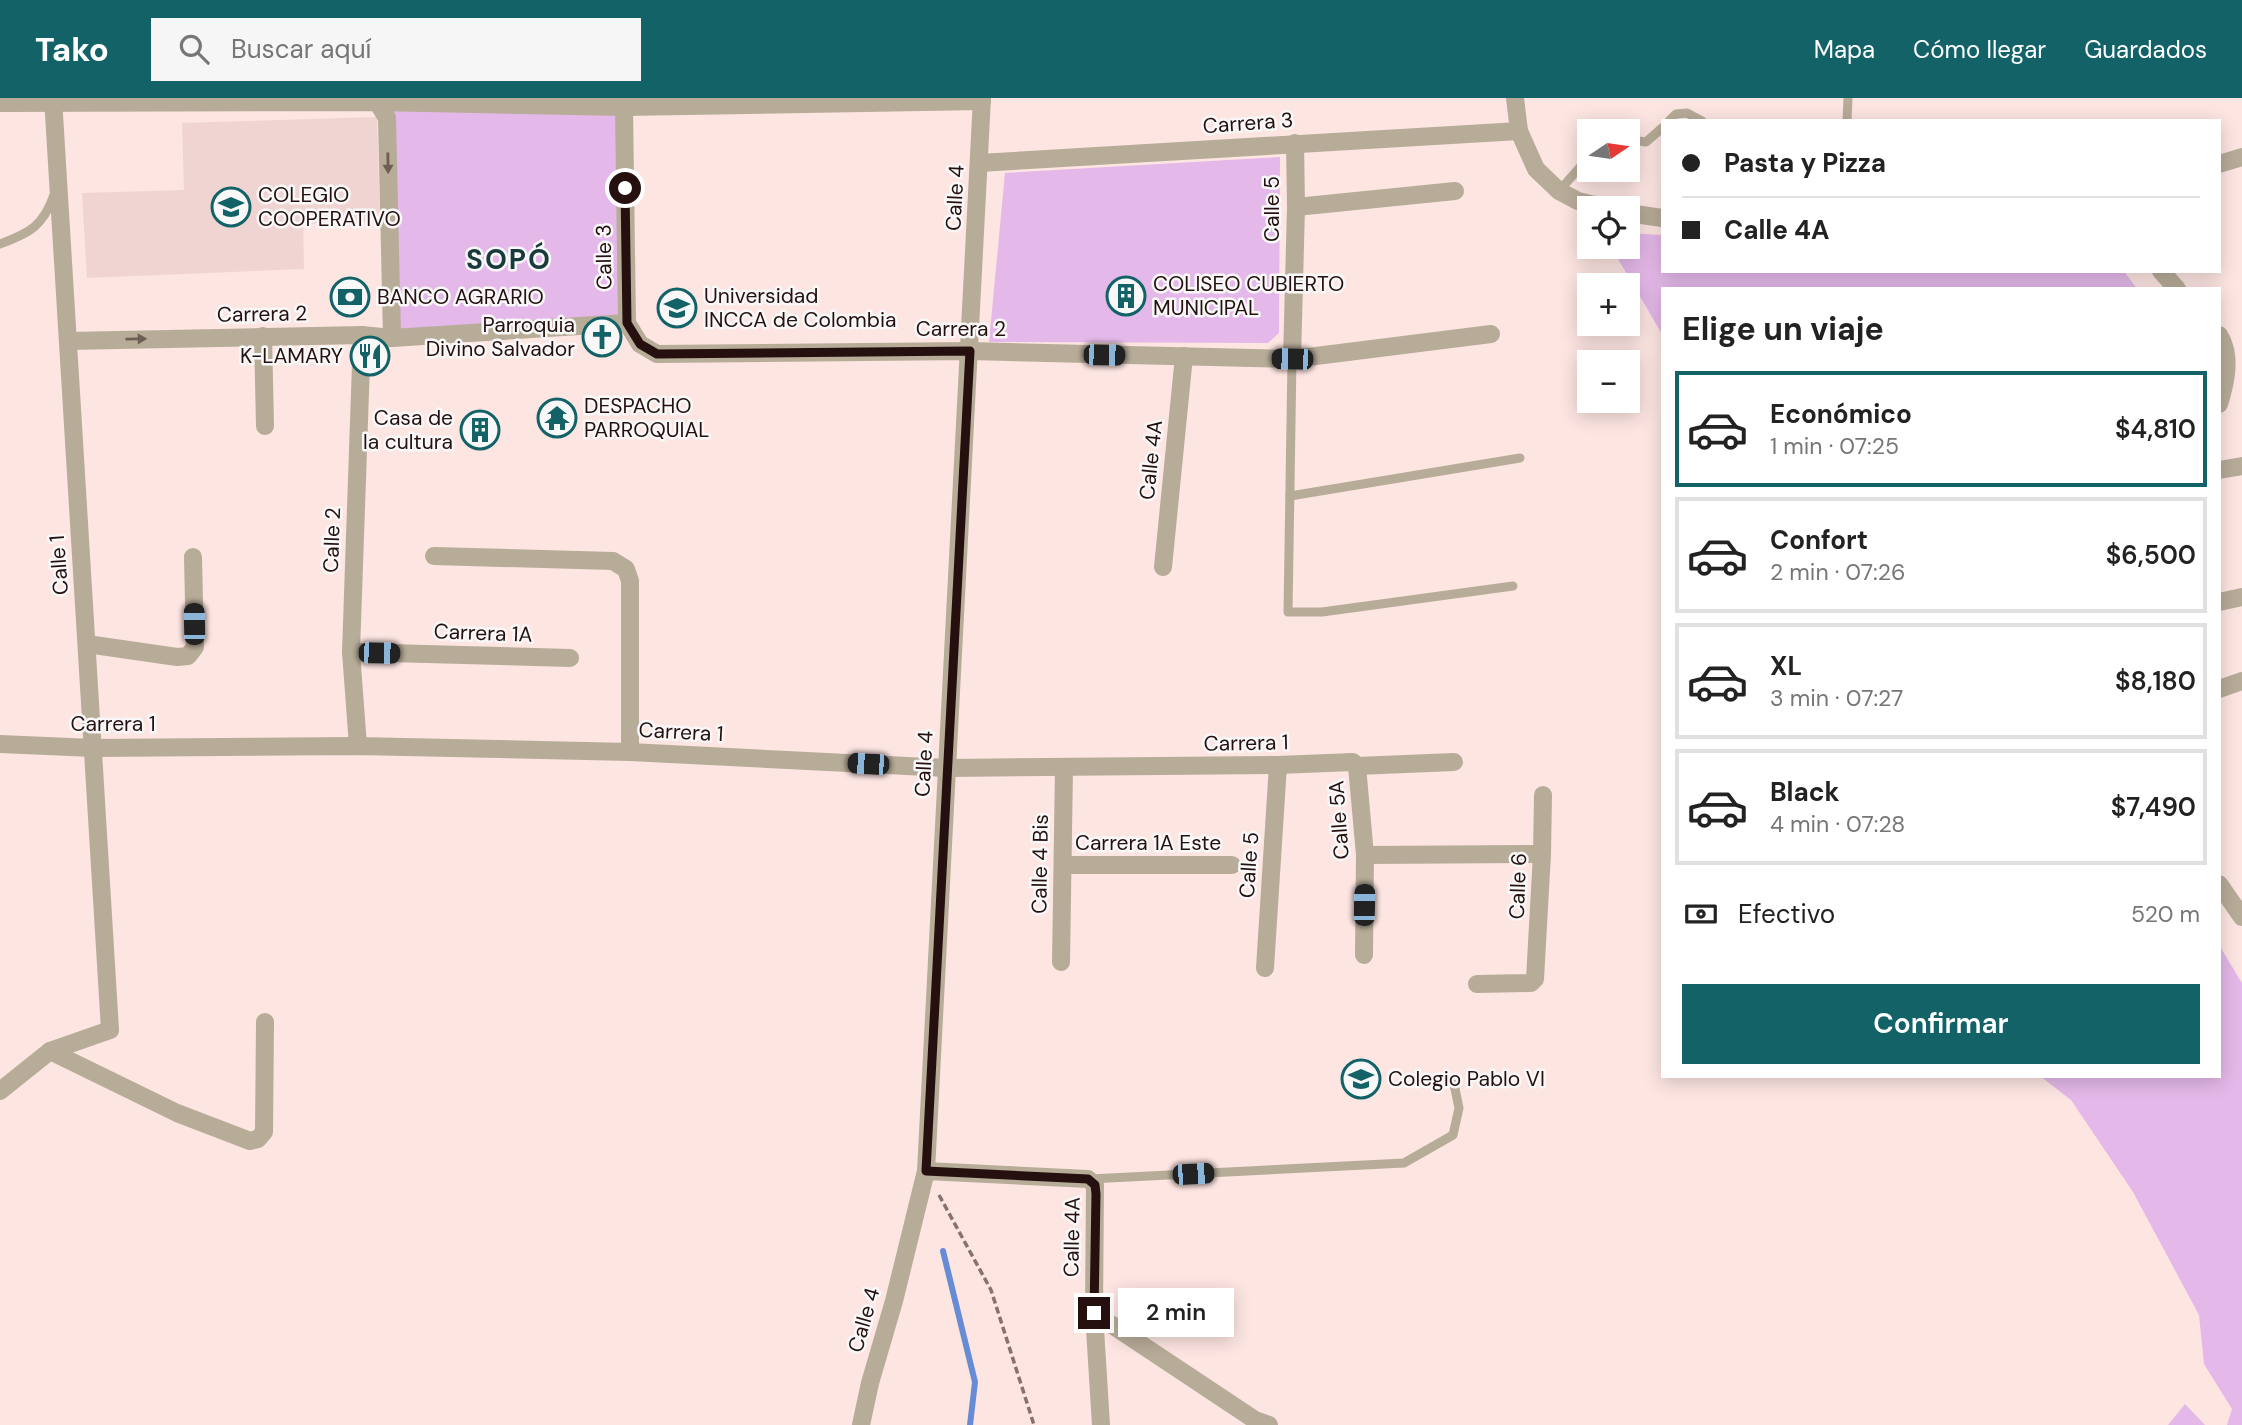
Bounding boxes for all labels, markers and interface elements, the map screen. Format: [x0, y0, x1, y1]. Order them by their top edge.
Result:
search box [151, 18, 641, 81]
text: Tako [35, 28, 109, 71]
icon: search [175, 30, 213, 68]
text: Buscar aquí [231, 32, 371, 66]
text: Mapa [1814, 34, 1875, 65]
text: Cómo llegar [1913, 34, 2046, 65]
text: Guardados [2084, 34, 2207, 65]
street label: Carrera 3 [1202, 106, 1294, 140]
north arrow [1577, 119, 1640, 182]
map controls [1577, 119, 1640, 413]
text: Pasta y Pizza [1724, 146, 1886, 180]
one-way arrow [382, 152, 393, 174]
street label: Calle 4 [939, 164, 971, 232]
route start [609, 172, 641, 204]
street label: Calle 5 [1258, 176, 1286, 242]
place label: COLEGIO COOPERATIVO [258, 181, 401, 233]
school or university icon: COLEGIO COOPERATIVO [210, 186, 252, 228]
button: locate [1577, 196, 1640, 259]
text: Calle 4A [1724, 213, 1829, 247]
street label: Calle 3 [589, 224, 619, 290]
district label: SOPÓ [466, 241, 552, 278]
place label: COLISEO CUBIERTO MUNICIPAL [1153, 270, 1344, 322]
button: + [1577, 273, 1640, 336]
building icon: COLISEO CUBIERTO MUNICIPAL [1105, 275, 1147, 317]
bank icon: BANCO AGRARIO [329, 276, 371, 318]
place label: Universidad INCCA de Colombia [704, 282, 896, 334]
place label: BANCO AGRARIO [377, 283, 544, 311]
school or university icon: Universidad INCCA de Colombia [656, 287, 698, 329]
street label: Carrera 2 [217, 299, 307, 329]
text: Elige un viaje [1682, 308, 1884, 350]
place label: Parroquia Divino Salvador [426, 311, 575, 363]
street label: Carrera 2 [916, 315, 1006, 343]
church icon: Parroquia Divino Salvador [581, 316, 623, 358]
one-way arrow [125, 333, 147, 345]
restaurant icon: K-LAMARY [349, 335, 391, 377]
place label: K-LAMARY [240, 342, 343, 370]
car [1083, 344, 1126, 366]
car [1271, 348, 1314, 370]
button: − [1577, 350, 1640, 413]
place label: DESPACHO PARROQUIAL [584, 392, 709, 444]
temple icon: DESPACHO PARROQUIAL [536, 397, 578, 439]
text: Económico [1770, 397, 1912, 431]
icon: car [1686, 398, 1749, 461]
place label: Casa de la cultura [363, 404, 453, 456]
building icon: Casa de la cultura [459, 409, 501, 451]
text: $4,810 [2115, 412, 2196, 446]
street label: Calle 4A [1133, 419, 1169, 501]
text: 1 min · 07:25 [1770, 431, 1899, 461]
street label: Calle 2 [317, 507, 347, 573]
text: Confort [1770, 523, 1868, 557]
icon: car [1686, 524, 1749, 587]
street label: Calle 1 [43, 534, 75, 596]
text: $6,500 [2106, 538, 2196, 572]
text: 2 min · 07:26 [1770, 557, 1905, 587]
car [184, 603, 205, 645]
street label: Carrera 1A [433, 617, 533, 649]
car [358, 642, 401, 664]
text: XL [1770, 649, 1802, 683]
icon: car [1686, 650, 1749, 713]
text: $8,180 [2115, 664, 2196, 698]
text: 3 min · 07:27 [1770, 683, 1903, 713]
street label: Carrera 1 [71, 710, 155, 738]
street label: Carrera 1 [638, 716, 724, 748]
street label: Carrera 1 [1203, 728, 1289, 758]
street label: Calle 4 [908, 730, 940, 798]
car [847, 752, 890, 776]
text: Black [1770, 775, 1840, 809]
icon: car [1686, 776, 1749, 839]
street label: Calle 5A [1322, 779, 1356, 860]
text: $7,490 [2111, 790, 2196, 824]
text: 4 min · 07:28 [1770, 809, 1905, 839]
street label: Calle 4 Bis [1025, 814, 1055, 914]
street label: Carrera 1A Este [1075, 829, 1221, 857]
street label: Calle 5 [1233, 831, 1265, 899]
street label: Calle 6 [1503, 852, 1533, 920]
car [1354, 884, 1375, 926]
icon: cash [1682, 895, 1720, 933]
text: Efectivo [1738, 897, 1835, 931]
text: 520 m [2131, 899, 2200, 929]
button: Confirmar [1682, 984, 2200, 1064]
school or university icon: Colegio Pablo VI [1340, 1058, 1382, 1100]
place label: Colegio Pablo VI [1388, 1065, 1545, 1093]
car [1172, 1162, 1215, 1186]
street label: Calle 4A [1057, 1197, 1087, 1277]
street label: Calle 4 [841, 1284, 887, 1356]
callout: 2 min [1118, 1288, 1234, 1338]
route end [1078, 1297, 1110, 1329]
text: 2 min [1146, 1297, 1206, 1327]

